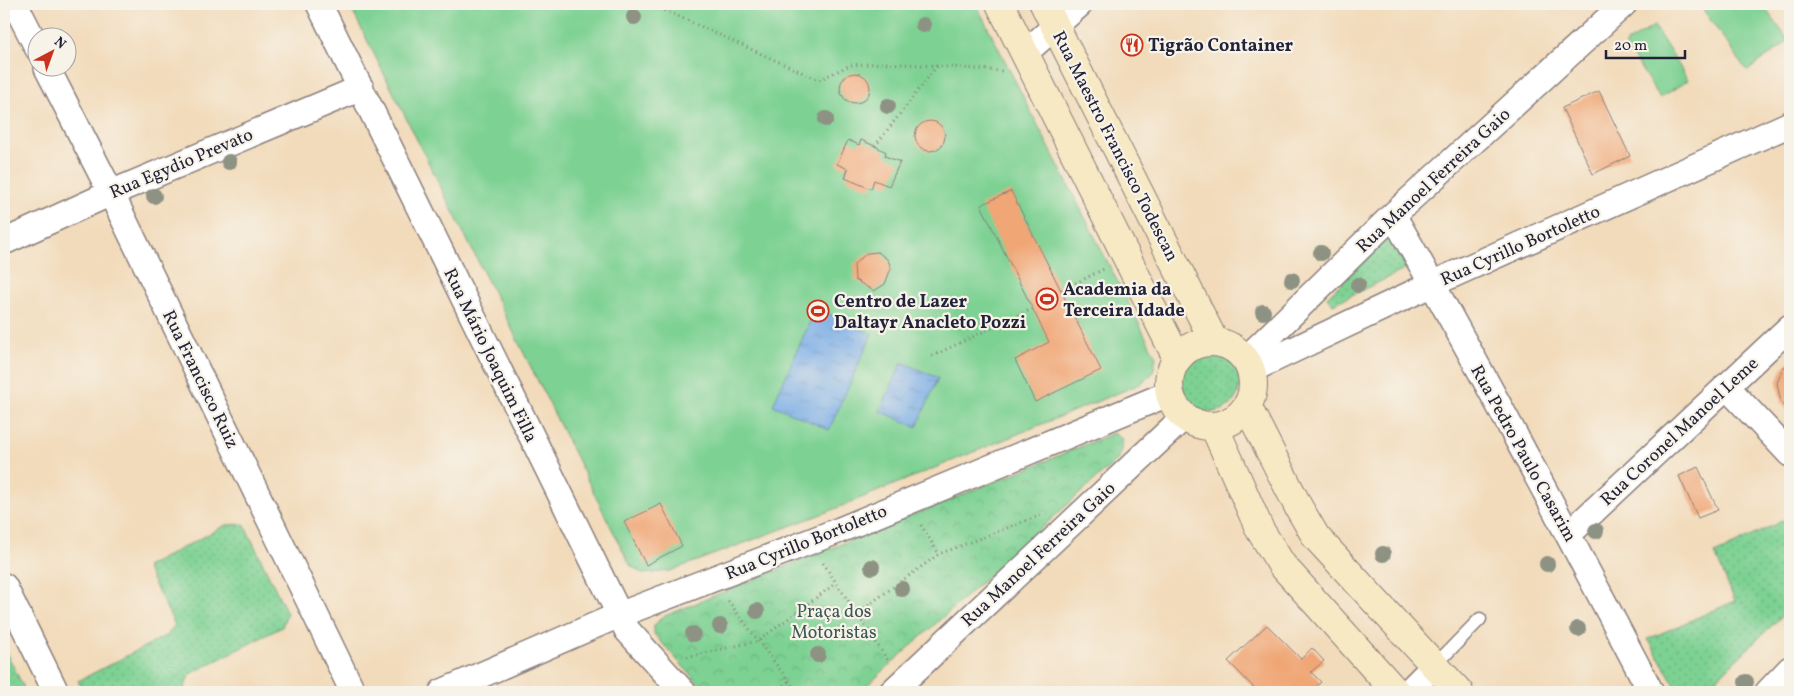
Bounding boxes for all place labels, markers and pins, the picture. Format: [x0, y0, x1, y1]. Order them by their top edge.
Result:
restaurant icon: Tigrão Container [1120, 33, 1144, 57]
place label: Tigrão Container [1148, 34, 1294, 59]
place label: Academia da Terceira Idade [1063, 278, 1185, 324]
sports icon: Academia da Terceira Idade [1035, 287, 1059, 311]
place label: Centro de Lazer Daltayr Anacleto Pozzi [834, 290, 1026, 336]
sports icon: Centro de Lazer Daltayr Anacleto Pozzi [806, 299, 830, 323]

